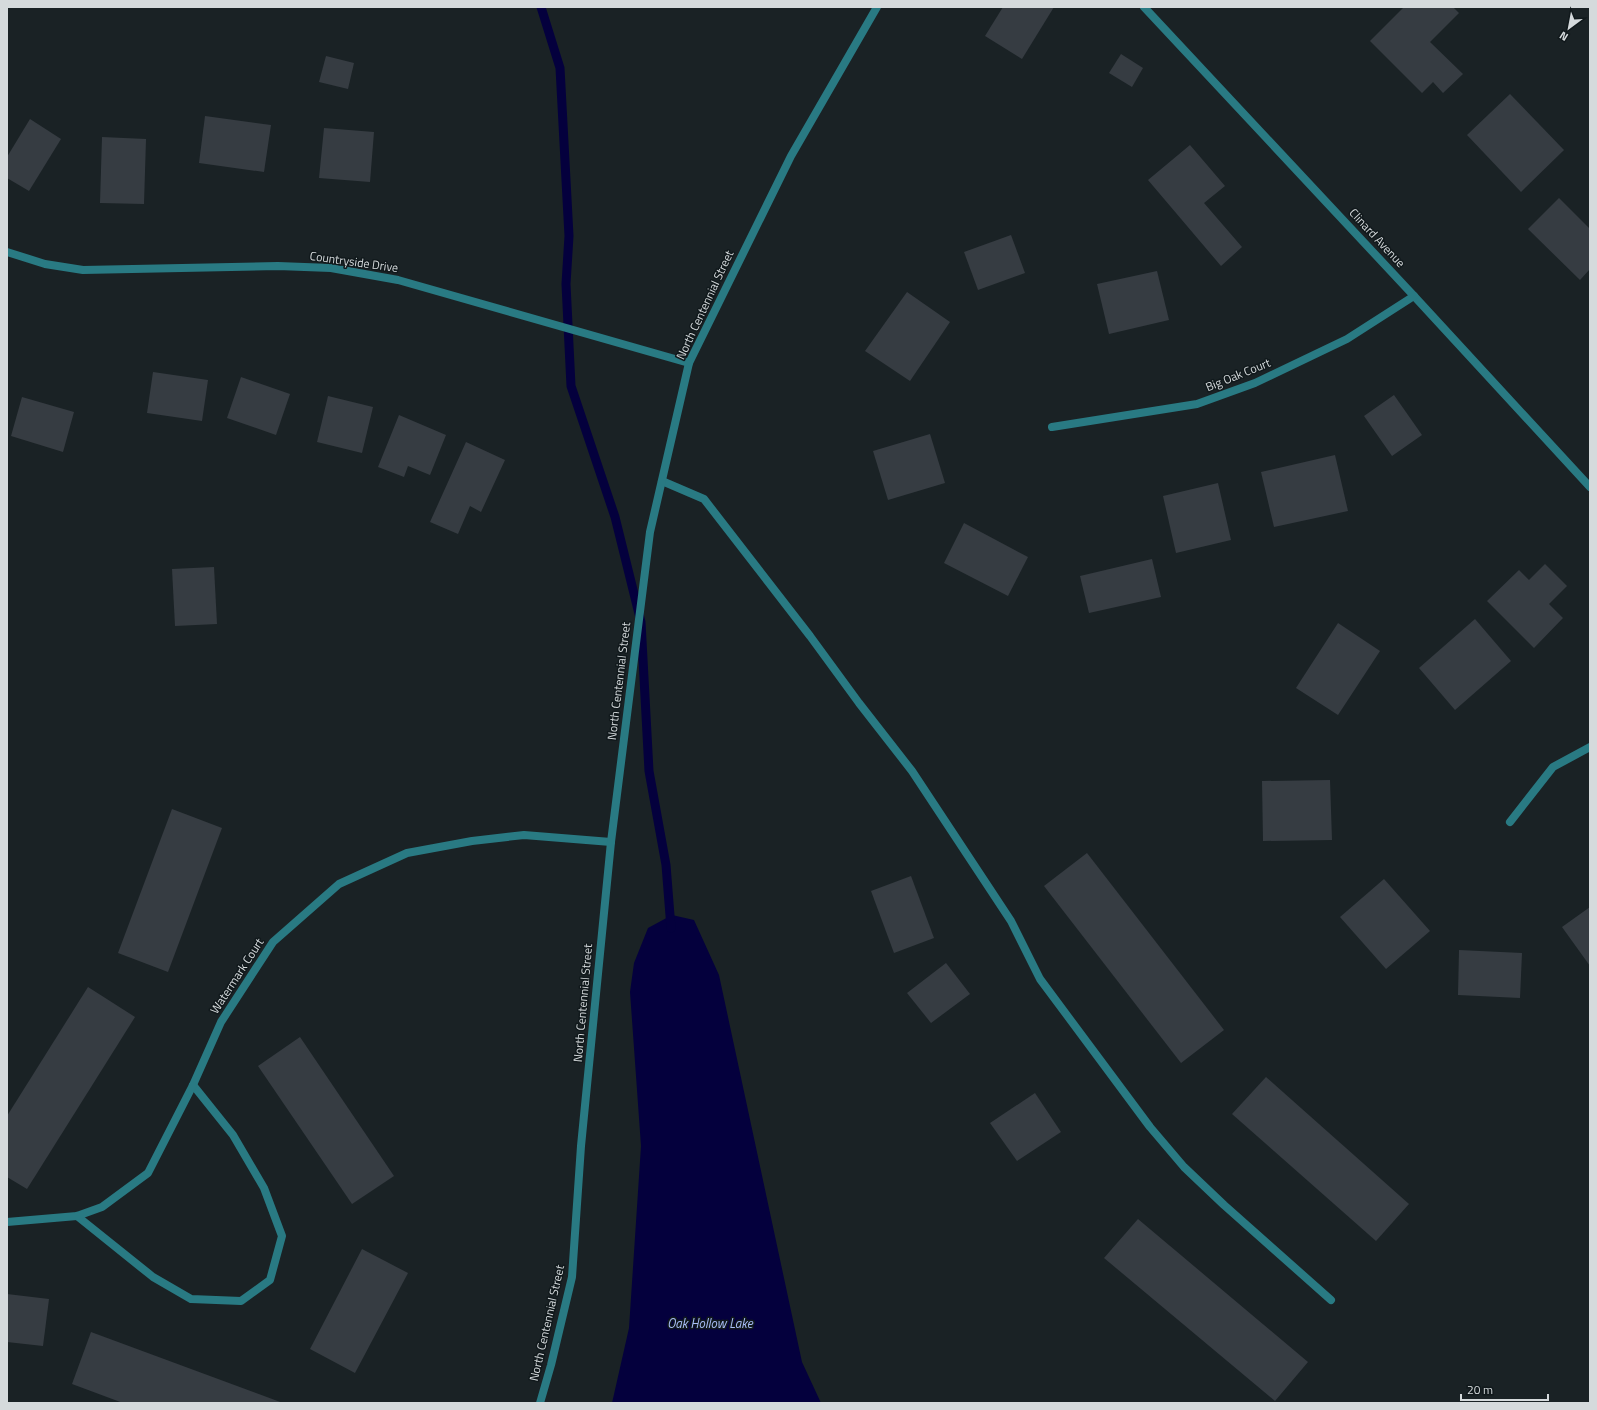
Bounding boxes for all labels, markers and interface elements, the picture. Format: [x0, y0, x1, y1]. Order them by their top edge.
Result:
north arrow [1549, 8, 1589, 48]
text: N [1556, 28, 1571, 45]
street label: Clinard Avenue [1345, 204, 1410, 272]
street label: Countryside Drive [309, 246, 400, 277]
street label: North Centennial Street [671, 246, 739, 363]
street label: Big Oak Court [1202, 353, 1274, 396]
street label: North Centennial Street [602, 620, 635, 741]
street label: Watermark Court [205, 933, 269, 1017]
street label: North Centennial Street [568, 942, 597, 1063]
street label: North Centennial Street [524, 1262, 569, 1383]
water label: Oak Hollow Lake [667, 1313, 754, 1333]
scale bar [1461, 1376, 1548, 1402]
text: 20 m [1467, 1380, 1493, 1399]

